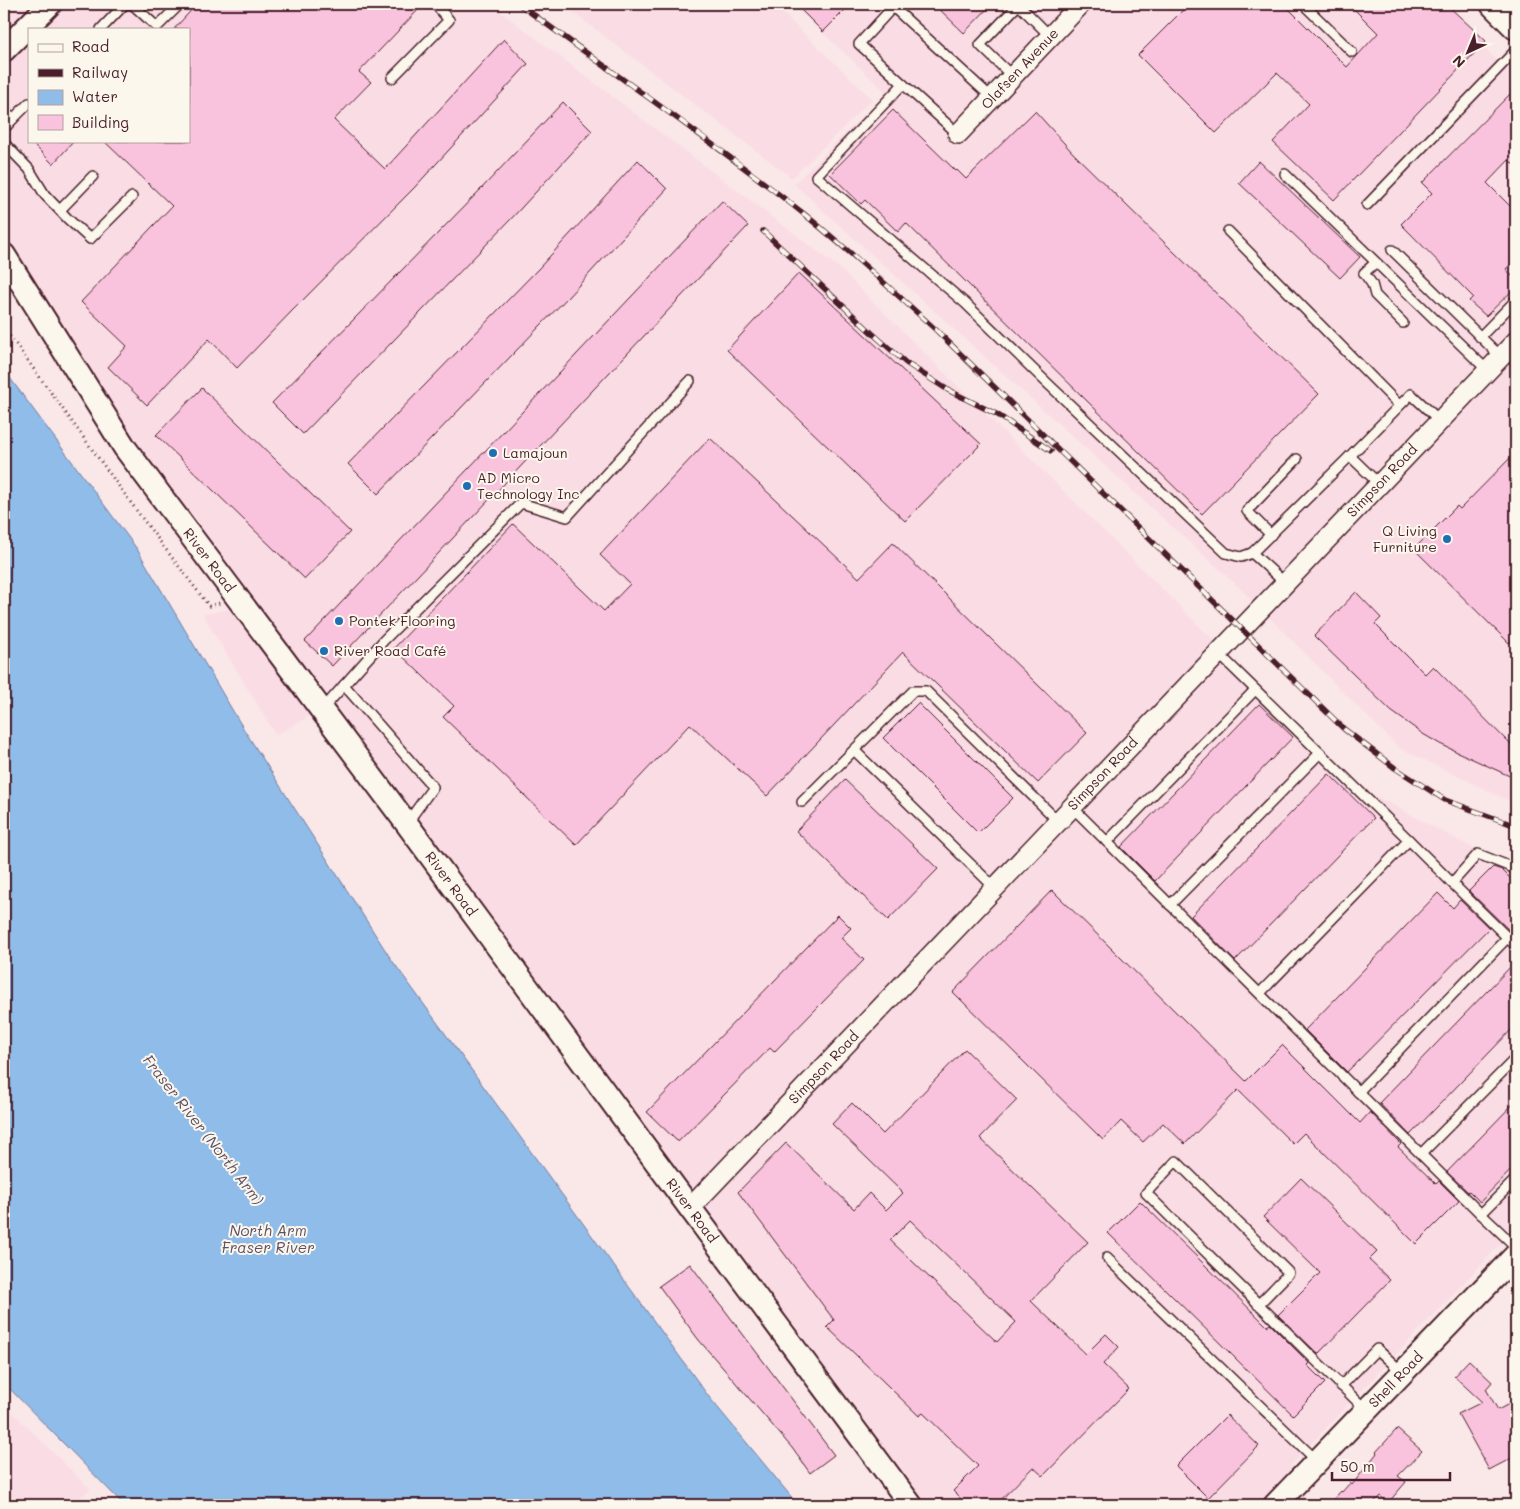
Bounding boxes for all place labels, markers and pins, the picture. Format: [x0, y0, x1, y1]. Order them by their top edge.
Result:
place label: Lamajoun [503, 443, 567, 462]
marker: Lamajoun [487, 447, 499, 459]
place label: AD Micro Technology Inc [477, 468, 580, 503]
marker: AD Micro Technology Inc [461, 480, 473, 492]
place label: Q Living Furniture [1373, 521, 1437, 556]
marker: Q Living Furniture [1441, 533, 1453, 545]
place label: Pontek Flooring [349, 611, 455, 630]
marker: Pontek Flooring [333, 615, 345, 627]
place label: River Road Café [334, 641, 446, 660]
marker: River Road Café [318, 645, 330, 657]

